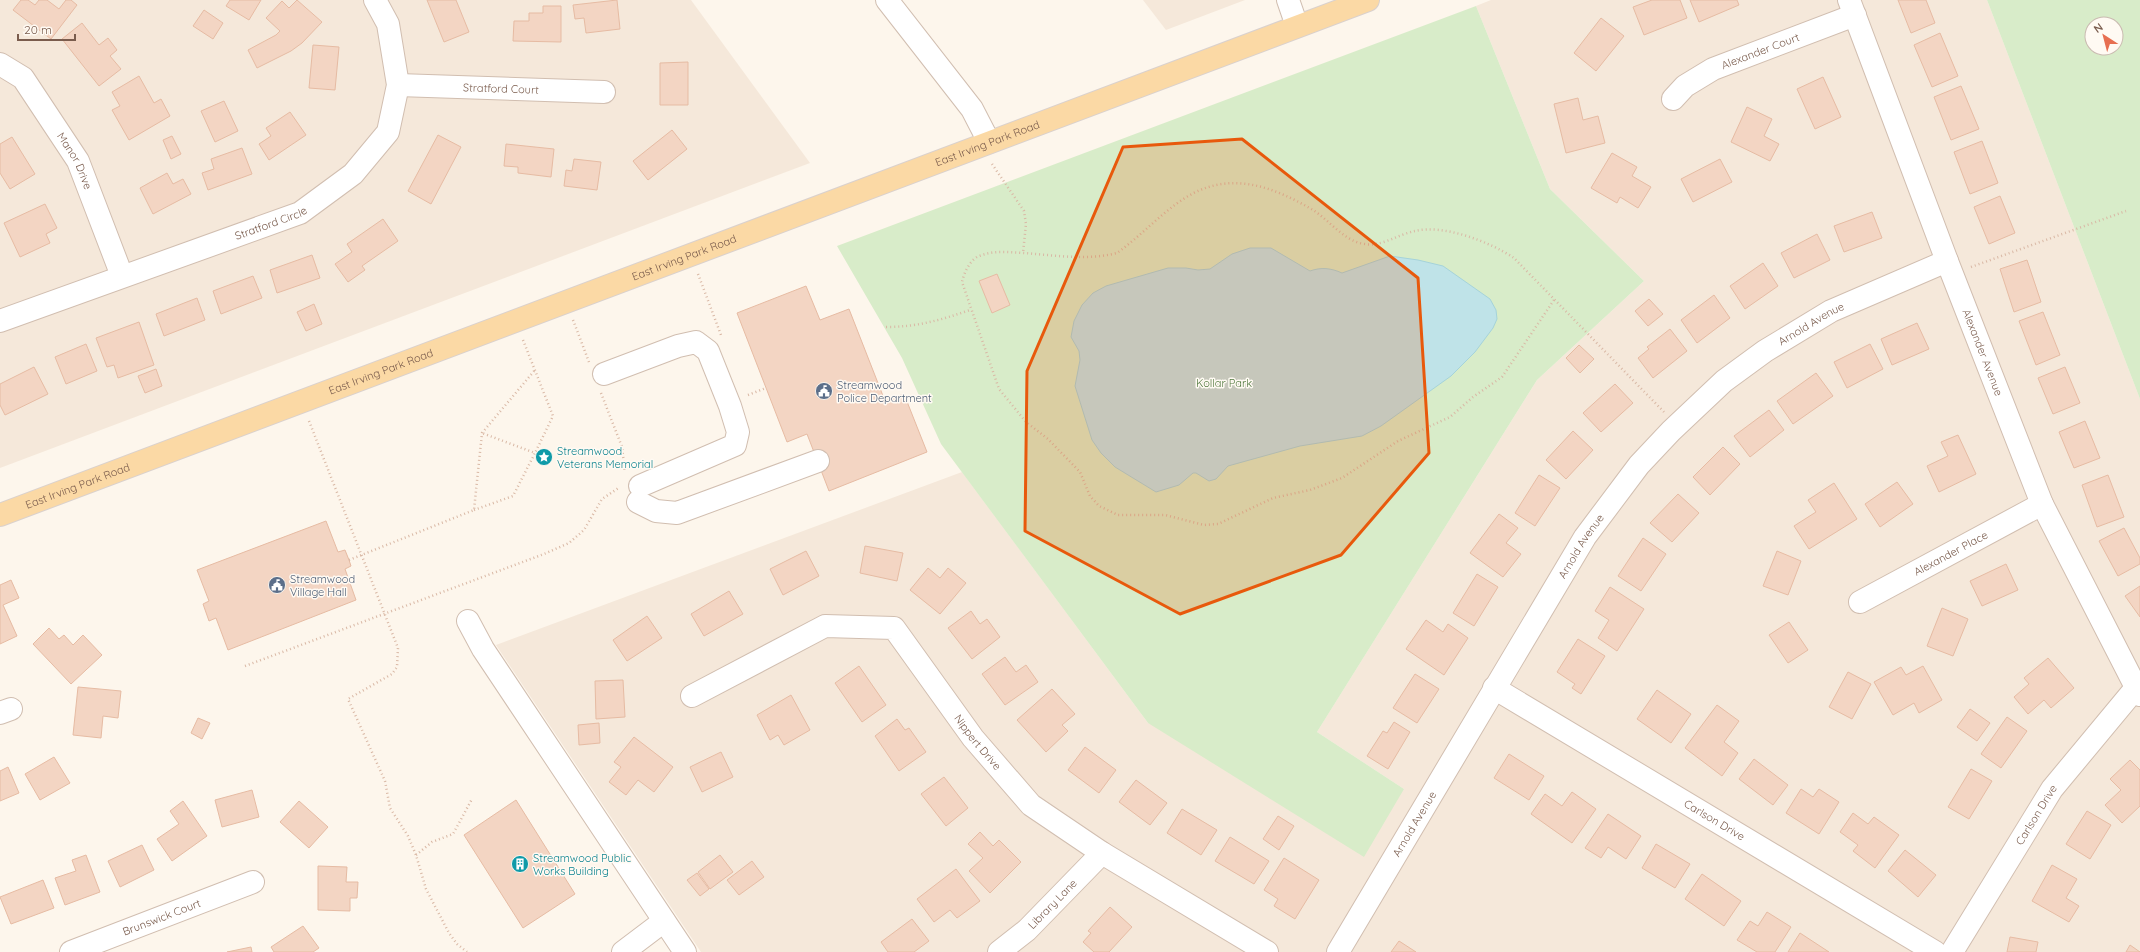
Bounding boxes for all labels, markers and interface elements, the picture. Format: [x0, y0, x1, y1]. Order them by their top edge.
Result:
scale bar [18, 16, 75, 42]
north arrow [2084, 16, 2124, 56]
text: N [2091, 20, 2106, 36]
text: 20 m [24, 22, 52, 37]
street label: Alexander Court [1719, 30, 1801, 72]
street label: Stratford Court [463, 80, 540, 97]
street label: East Irving Park Road [933, 117, 1042, 169]
street label: Manor Drive [54, 130, 95, 191]
street label: Stratford Circle [233, 203, 310, 243]
street label: East Irving Park Road [630, 231, 738, 283]
street label: Arnold Avenue [1776, 299, 1846, 348]
street label: Alexander Avenue [1960, 307, 2006, 398]
street label: East Irving Park Road [327, 346, 435, 398]
park label: Kollar Park [1196, 376, 1252, 390]
place label: Streamwood Police Department [837, 378, 932, 405]
public building icon: Streamwood Police Department [814, 381, 834, 401]
place label: Streamwood Veterans Memorial [557, 444, 653, 471]
place icon: Streamwood Veterans Memorial [534, 447, 554, 467]
street label: East Irving Park Road [24, 460, 132, 512]
street label: Arnold Avenue [1555, 511, 1607, 581]
street label: Alexander Place [1911, 528, 1990, 579]
place label: Streamwood Village Hall [290, 572, 355, 599]
public building icon: Streamwood Village Hall [267, 575, 287, 595]
street label: Nippert Drive [951, 712, 1004, 773]
street label: Carlson Drive [2012, 781, 2060, 848]
street label: Arnold Avenue [1389, 789, 1439, 859]
street label: Carlson Drive [1682, 796, 1747, 844]
place label: Streamwood Public Works Building [533, 851, 631, 878]
building icon: Streamwood Public Works Building [510, 854, 530, 874]
street label: Library Lane [1025, 876, 1080, 932]
street label: Brunswick Court [120, 896, 203, 939]

